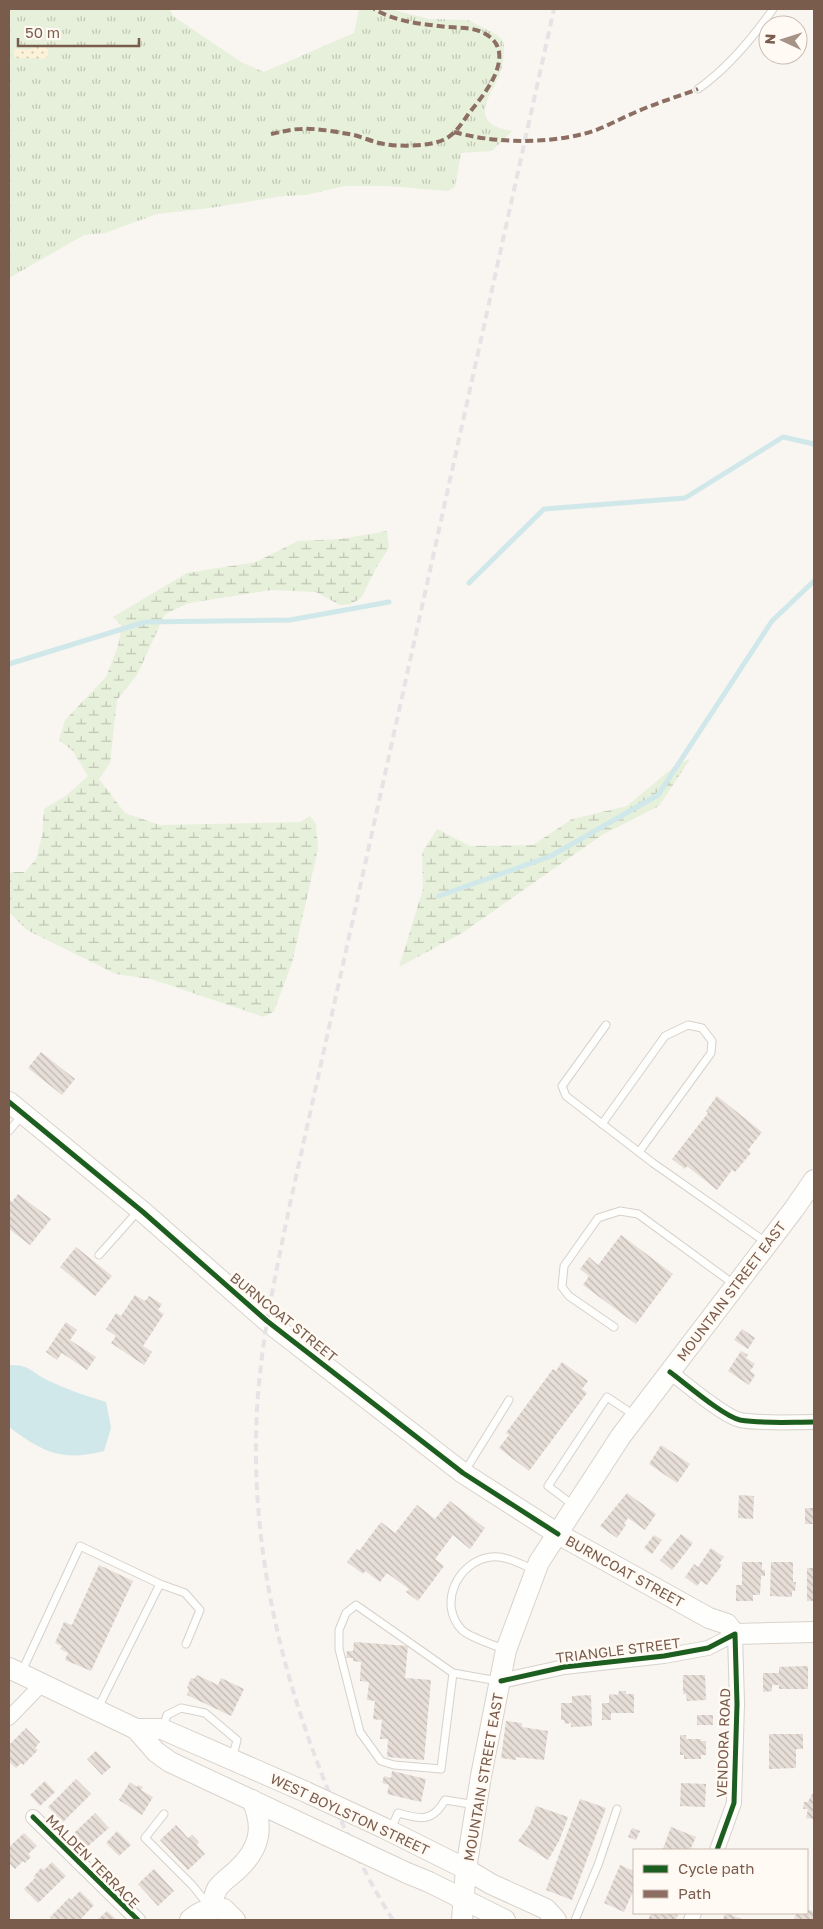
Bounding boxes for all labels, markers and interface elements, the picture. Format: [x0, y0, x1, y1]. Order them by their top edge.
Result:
scale bar [18, 15, 139, 47]
north arrow [758, 15, 808, 65]
text: 50 m [25, 23, 60, 41]
text: N [761, 33, 778, 45]
street label: MOUNTAIN STREET EAST [673, 1218, 789, 1364]
street label: BURNCOAT STREET [227, 1269, 341, 1366]
street label: BURNCOAT STREET [563, 1531, 687, 1611]
street label: TRIANGLE STREET [555, 1634, 682, 1666]
street label: VENDORA ROAD [713, 1688, 733, 1798]
street label: MOUNTAIN STREET EAST [460, 1691, 506, 1862]
street label: WEST BOYLSTON STREET [268, 1770, 433, 1859]
street label: MALDEN TERRACE [43, 1811, 143, 1911]
legend [633, 1849, 808, 1914]
text: Cycle path [678, 1859, 754, 1877]
text: Path [678, 1884, 711, 1902]

